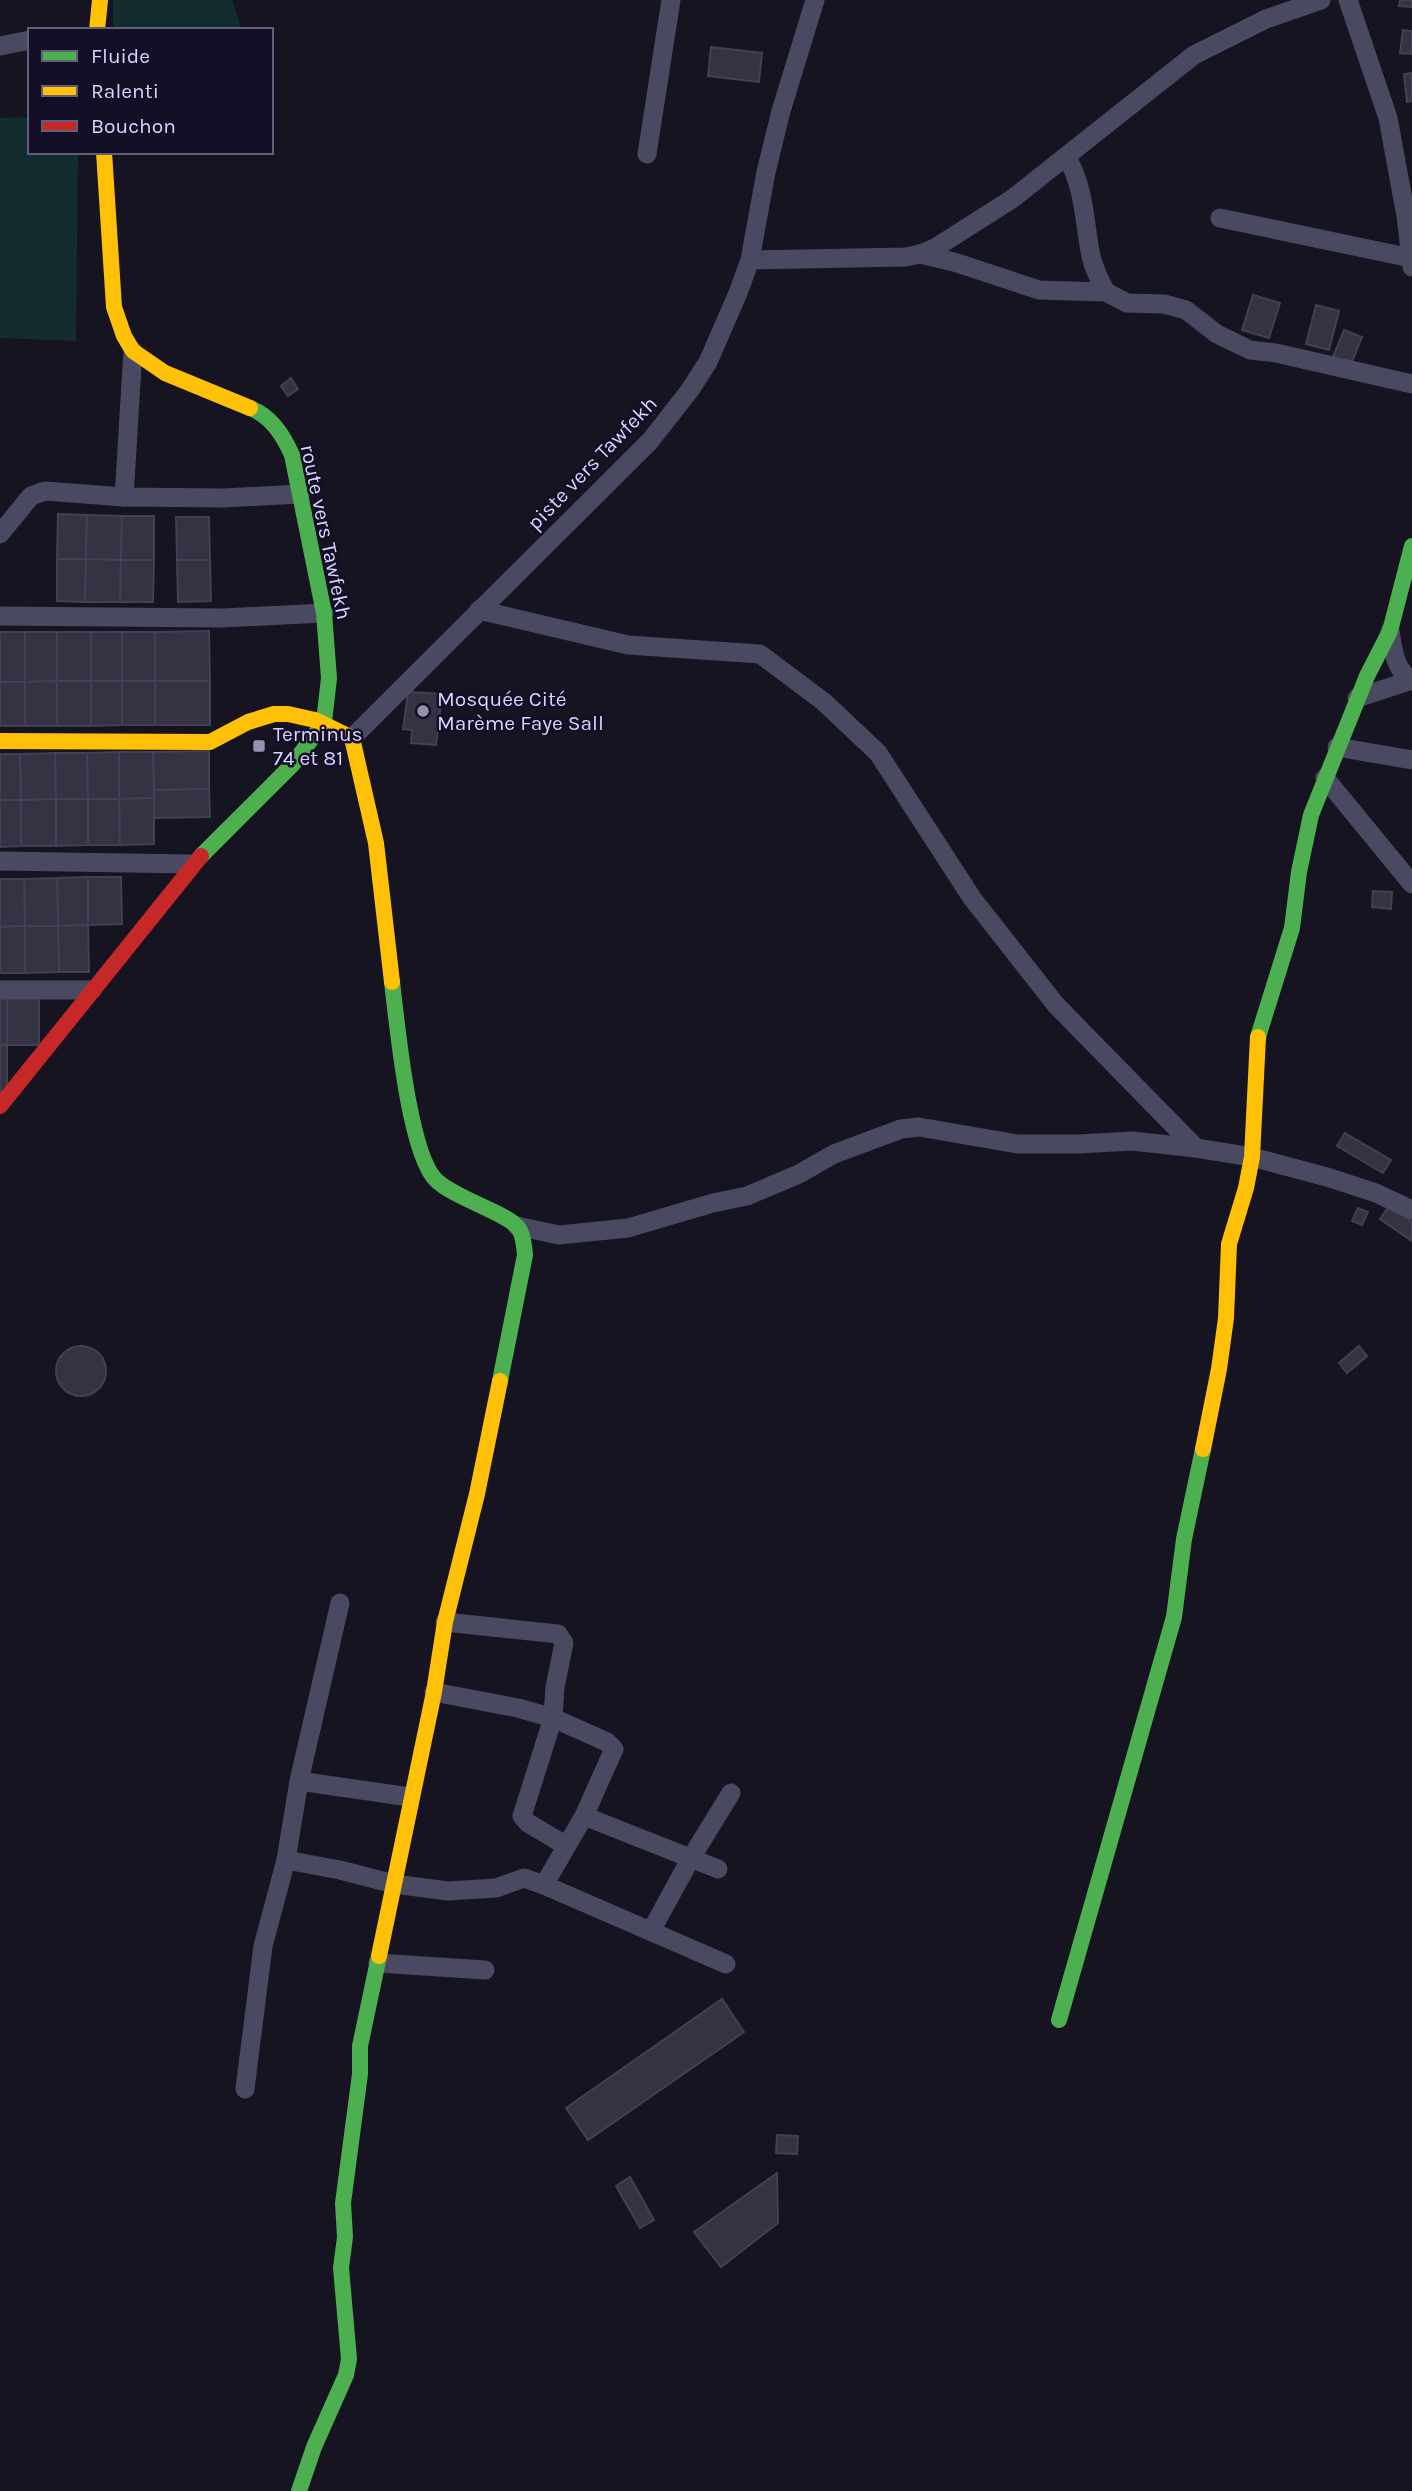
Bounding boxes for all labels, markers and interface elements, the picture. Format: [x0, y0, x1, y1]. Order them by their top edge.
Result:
legend [28, 28, 273, 154]
text: Fluide [91, 44, 150, 68]
text: Ralenti [91, 79, 159, 103]
text: Bouchon [91, 114, 176, 138]
street label: piste vers Tawfekh [522, 391, 662, 535]
street label: route vers Tawfekh [296, 442, 356, 622]
place label: Mosquée Cité Marème Faye Sall [437, 687, 604, 735]
marker: Mosquée Cité Marème Faye Sall [415, 703, 431, 719]
place label: Terminus 74 et 81 [273, 722, 363, 770]
marker: Terminus 74 et 81 [251, 738, 267, 754]

